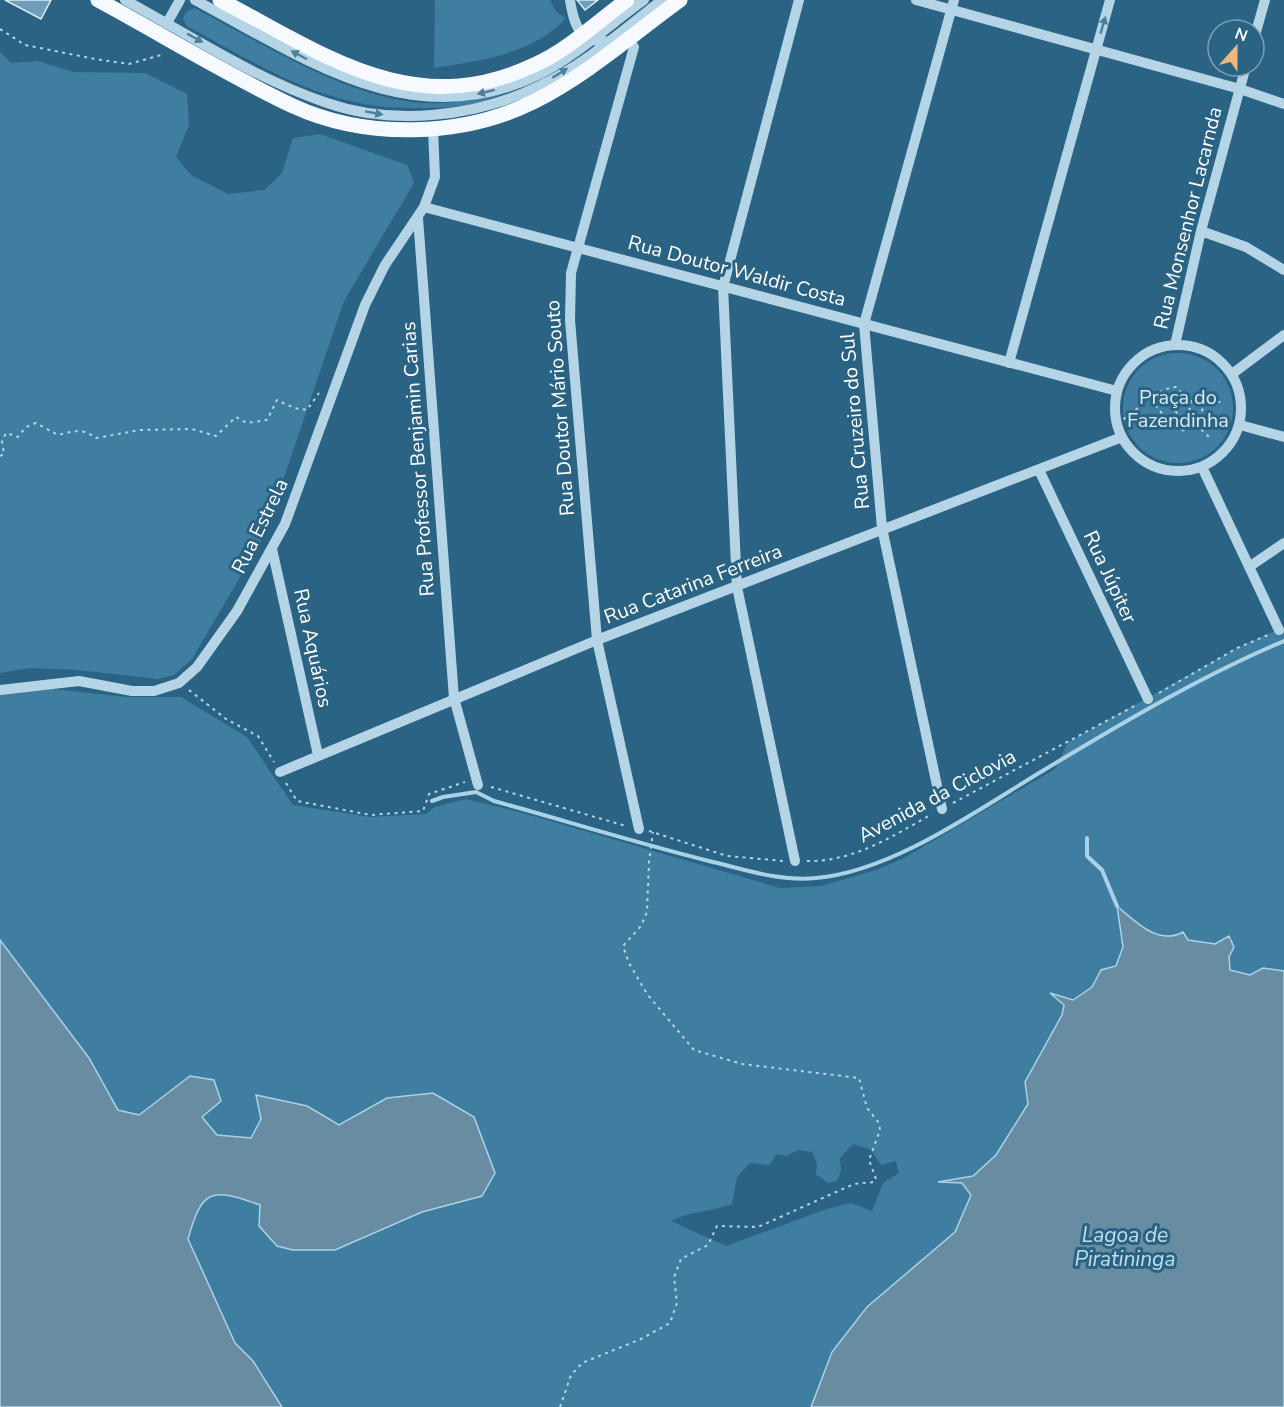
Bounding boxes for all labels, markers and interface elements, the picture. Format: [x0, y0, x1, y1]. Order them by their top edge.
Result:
one-way arrow [1098, 15, 1108, 34]
north arrow [1206, 18, 1266, 78]
text: N [1231, 23, 1251, 47]
one-way arrow [187, 33, 204, 43]
one-way arrow [291, 50, 308, 60]
one-way arrow [552, 68, 568, 79]
one-way arrow [477, 87, 495, 97]
street label: Rua Monsenhor Lacarnda [1147, 104, 1229, 332]
one-way arrow [364, 108, 383, 117]
street label: Rua Doutor Waldir Costa [625, 229, 849, 313]
street label: Rua Doutor Mário Souto [539, 299, 581, 517]
street label: Rua Professor Benjamin Carias [395, 321, 441, 597]
street label: Rua Cruzeiro do Sul [834, 331, 876, 510]
park label: Praça do Fazendinha [1127, 384, 1229, 434]
street label: Rua Estrela [225, 474, 295, 578]
street label: Rua Júpiter [1077, 526, 1143, 628]
street label: Rua Catarina Ferreira [600, 538, 786, 630]
street label: Rua Aquários [287, 586, 339, 710]
street label: Avenida da Ciclovia [853, 743, 1021, 849]
water label: Lagoa de Piratininga [1074, 1221, 1176, 1273]

